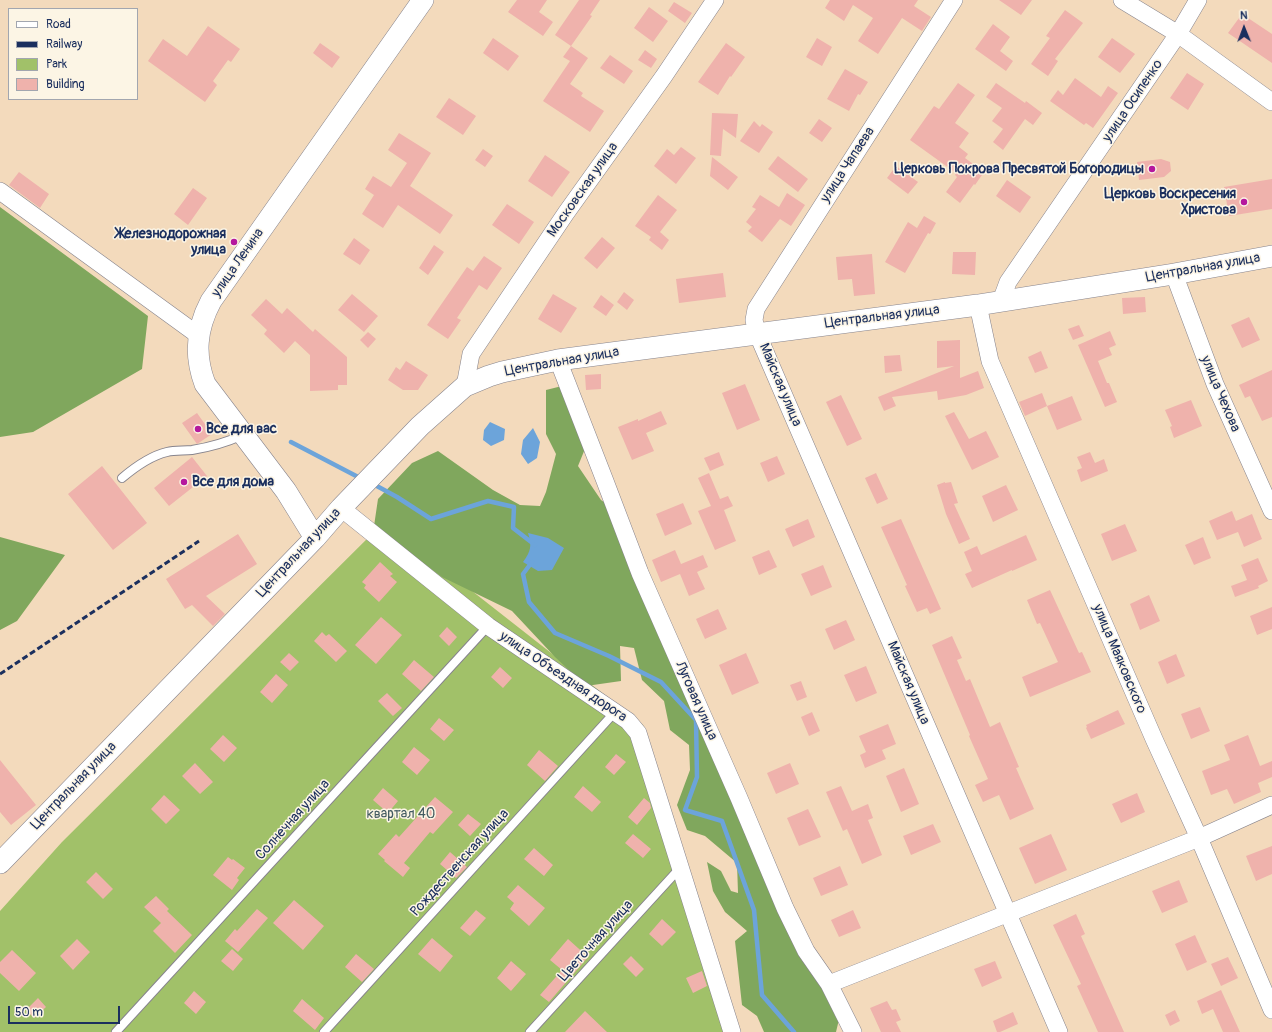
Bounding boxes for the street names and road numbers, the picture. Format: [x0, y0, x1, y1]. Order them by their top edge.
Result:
street label: улица Осипенко [1099, 57, 1167, 145]
street label: улица Чапаева [817, 124, 879, 206]
street label: Московская улица [544, 139, 622, 241]
street label: улица Ленина [208, 225, 268, 301]
street label: Центральная улица [1145, 250, 1261, 286]
street label: Центральная улица [824, 302, 940, 332]
street label: Майская улица [755, 341, 805, 429]
street label: Центральная улица [504, 344, 620, 380]
street label: улица Чехова [1196, 353, 1244, 435]
street label: Центральная улица [253, 505, 345, 601]
street label: улица Маяковского [1088, 602, 1150, 716]
street label: улица Объездная дорога [496, 628, 630, 726]
street label: Майская улица [883, 639, 933, 727]
street label: Луговая улица [671, 659, 721, 743]
street label: Центральная улица [28, 739, 120, 833]
street label: Солнечная улица [252, 776, 334, 864]
street label: Рождественская улица [407, 806, 513, 920]
street label: Цветочная улица [555, 897, 637, 985]

